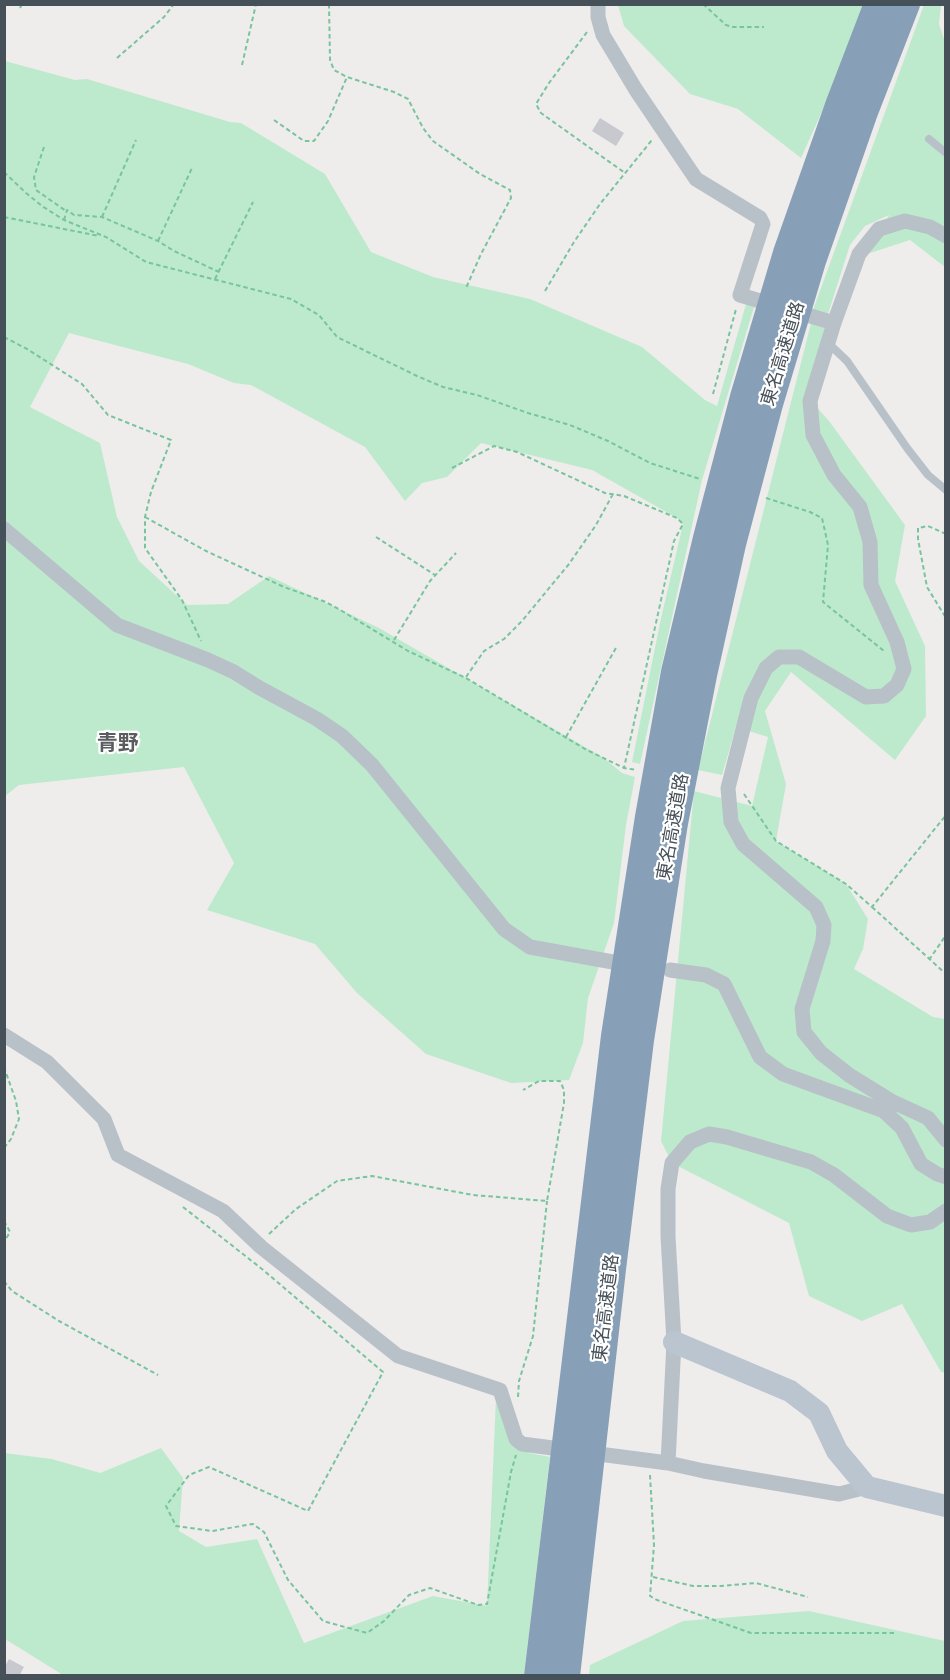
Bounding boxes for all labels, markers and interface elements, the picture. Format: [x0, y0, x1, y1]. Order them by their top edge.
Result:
street label: 東名高速道路 [758, 299, 810, 409]
district label: 青野 [97, 732, 139, 758]
street label: 東名高速道路 [654, 772, 694, 882]
street label: 東名高速道路 [590, 1253, 624, 1363]

